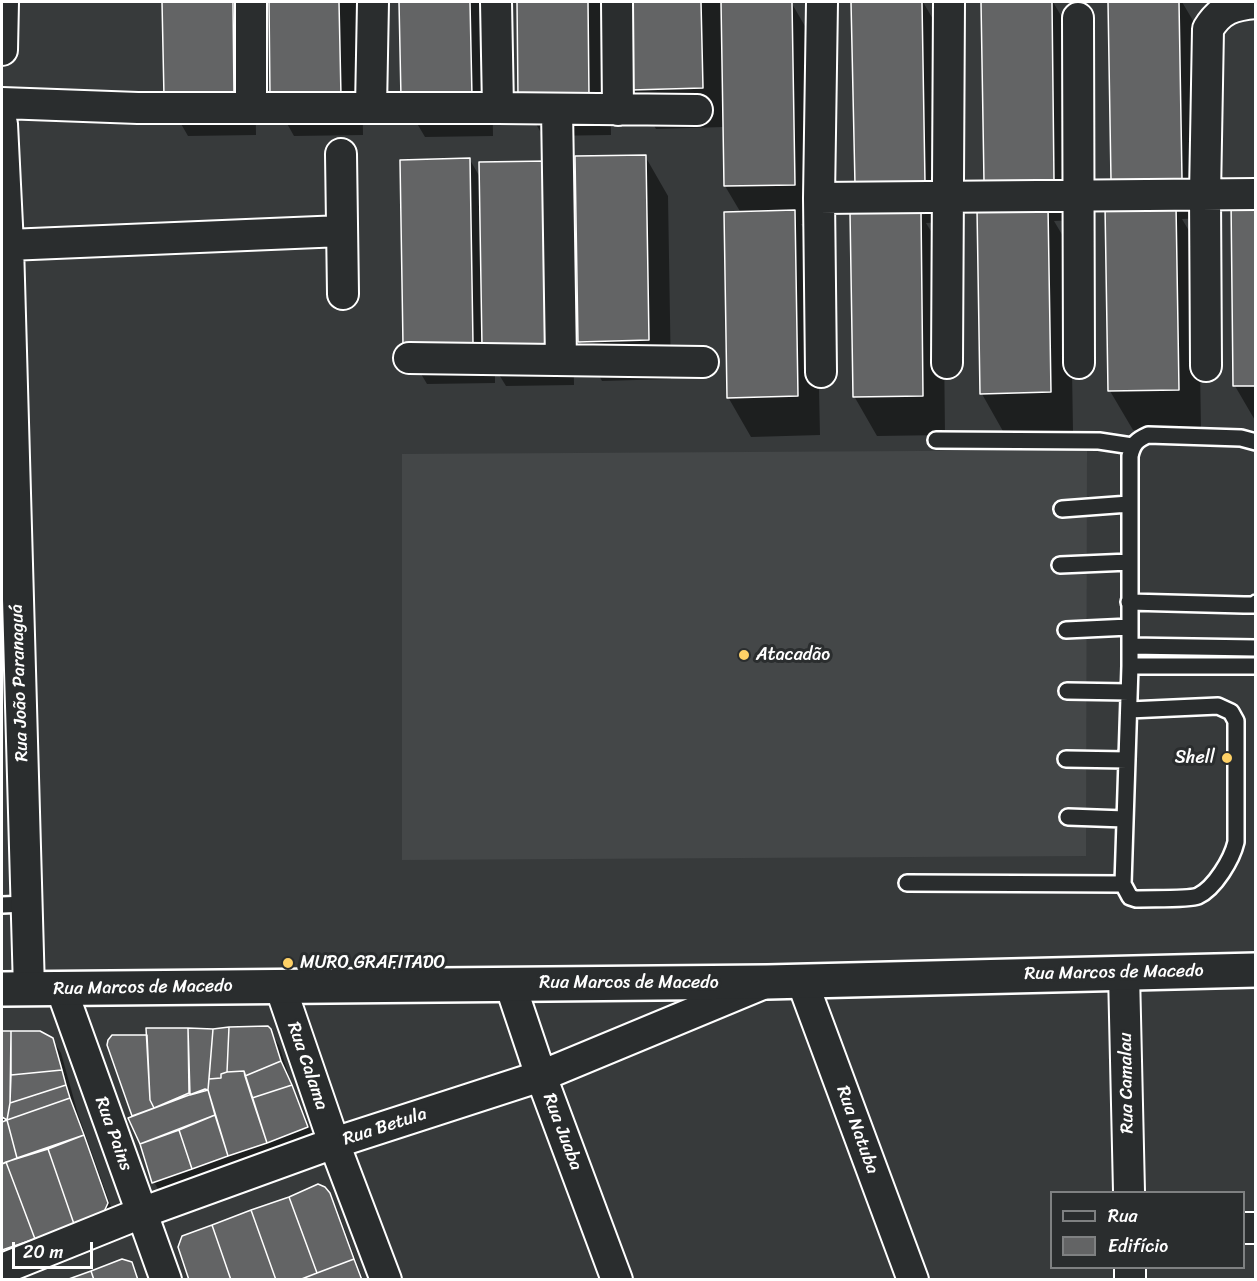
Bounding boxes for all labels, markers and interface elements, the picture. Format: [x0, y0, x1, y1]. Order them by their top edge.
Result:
street label: Rua João Paranaguá [6, 604, 34, 762]
place label: Atacadão [756, 644, 830, 666]
marker: Atacadão [737, 648, 751, 662]
place label: Shell [1175, 747, 1215, 769]
marker: Shell [1220, 751, 1234, 765]
place label: MURO GRAFITADO [300, 952, 445, 974]
marker: MURO GRAFITADO [281, 956, 295, 970]
street label: Rua Marcos de Macedo [1024, 961, 1204, 985]
street label: Rua Marcos de Macedo [539, 972, 719, 994]
street label: Rua Marcos de Macedo [53, 976, 233, 1000]
street label: Rua Calama [282, 1019, 332, 1113]
street label: Rua Camalau [1115, 1032, 1139, 1134]
street label: Rua Natuba [831, 1083, 883, 1177]
street label: Rua Juaba [538, 1091, 586, 1173]
street label: Rua Pains [90, 1094, 136, 1174]
street label: Rua Betula [340, 1103, 430, 1151]
legend [1050, 1191, 1245, 1269]
text: Rua [1108, 1200, 1138, 1232]
scale bar [15, 1230, 96, 1268]
text: Edifício [1108, 1230, 1168, 1262]
text: 20 m [23, 1236, 63, 1268]

